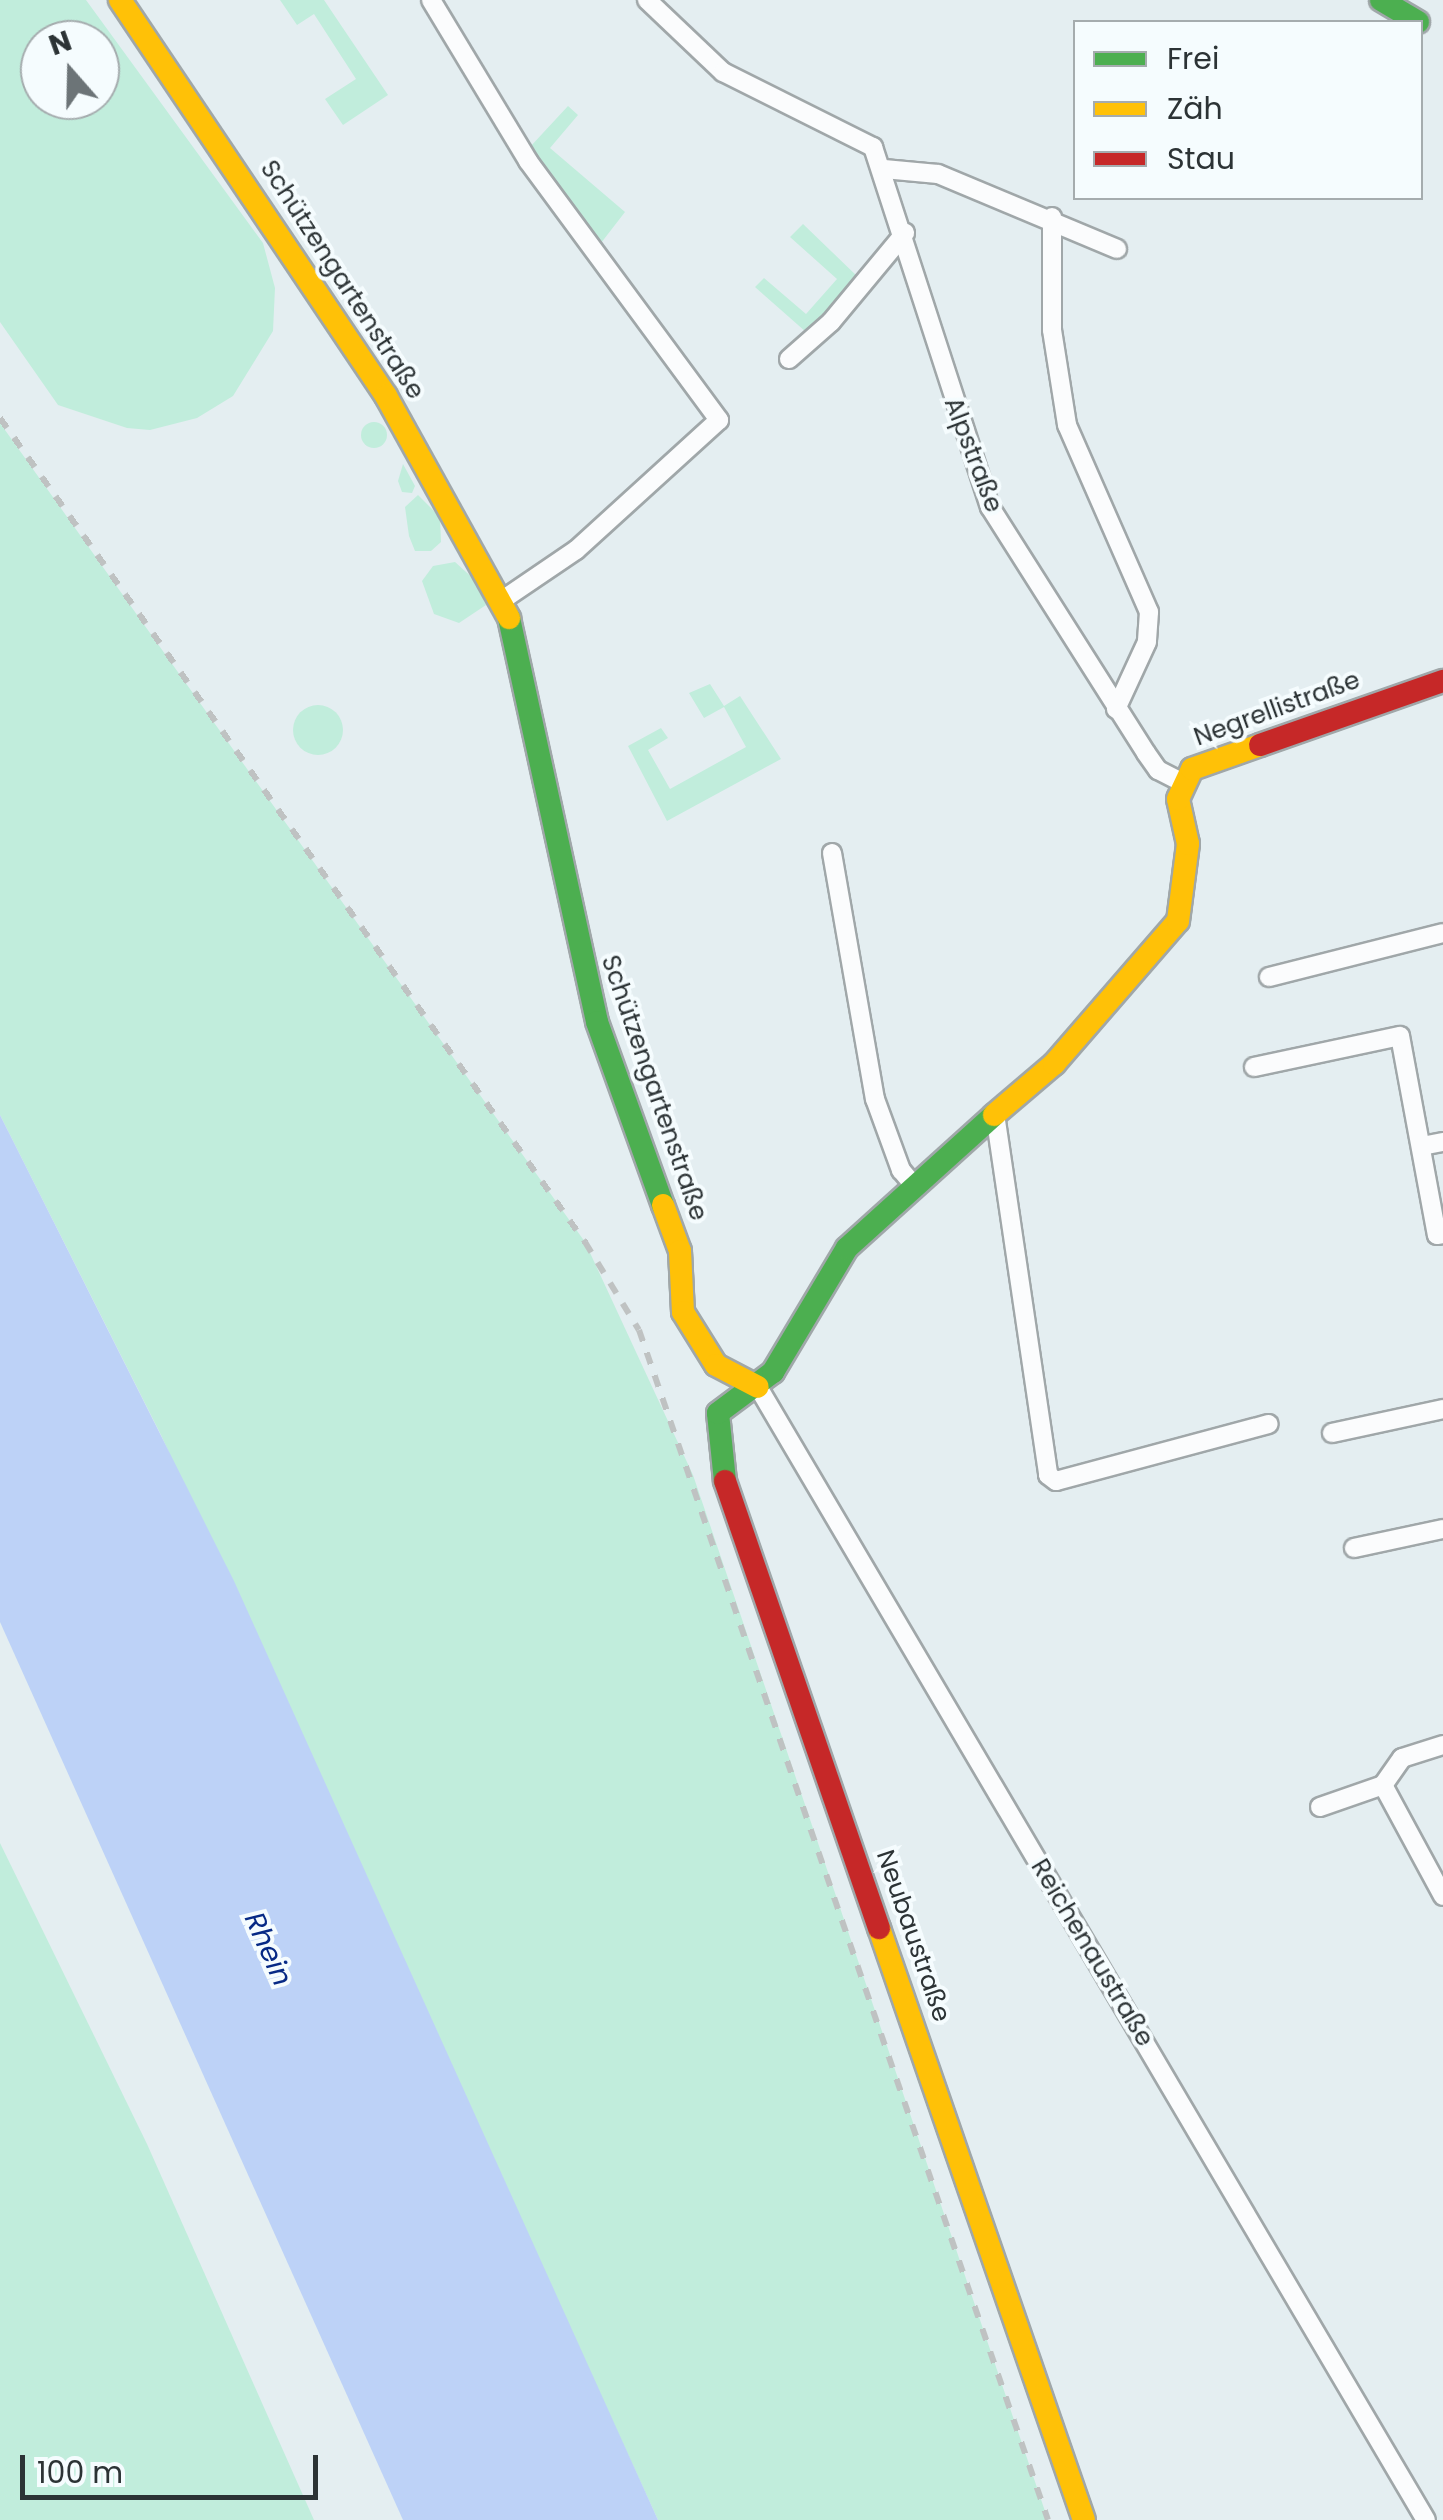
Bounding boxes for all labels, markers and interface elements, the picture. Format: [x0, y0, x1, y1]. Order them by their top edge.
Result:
north arrow [20, 20, 120, 120]
legend [1073, 20, 1423, 200]
text: N [44, 21, 77, 65]
text: Frei [1167, 37, 1219, 80]
text: Zäh [1167, 87, 1223, 130]
text: Stau [1167, 137, 1235, 180]
street label: Schützengartenstraße [254, 155, 430, 405]
street label: Alpstraße [937, 393, 1009, 517]
street label: Negrellistraße [1190, 665, 1364, 753]
street label: Schützengartenstraße [594, 951, 714, 1225]
street label: Neubaustraße [870, 1846, 956, 2026]
street label: Reichenaustraße [1024, 1854, 1160, 2052]
water label: Rhein [237, 1907, 299, 1991]
scale bar [25, 2435, 322, 2497]
text: 100 m [37, 2451, 123, 2494]

